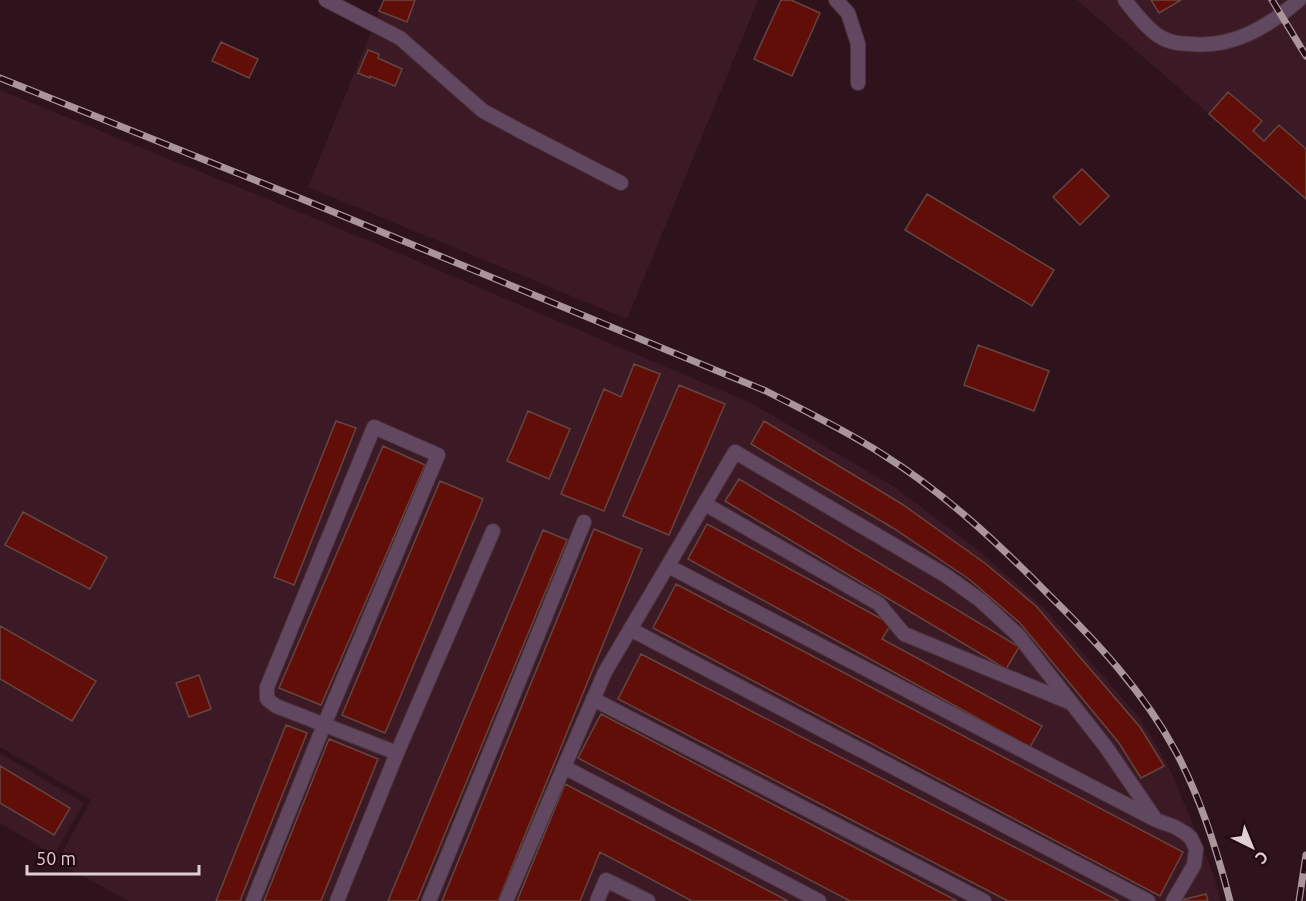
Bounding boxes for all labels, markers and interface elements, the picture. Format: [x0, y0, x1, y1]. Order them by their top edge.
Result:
north arrow [1222, 817, 1282, 877]
scale bar [27, 838, 200, 876]
text: 50 m [36, 848, 76, 868]
text: С [1252, 848, 1272, 868]

